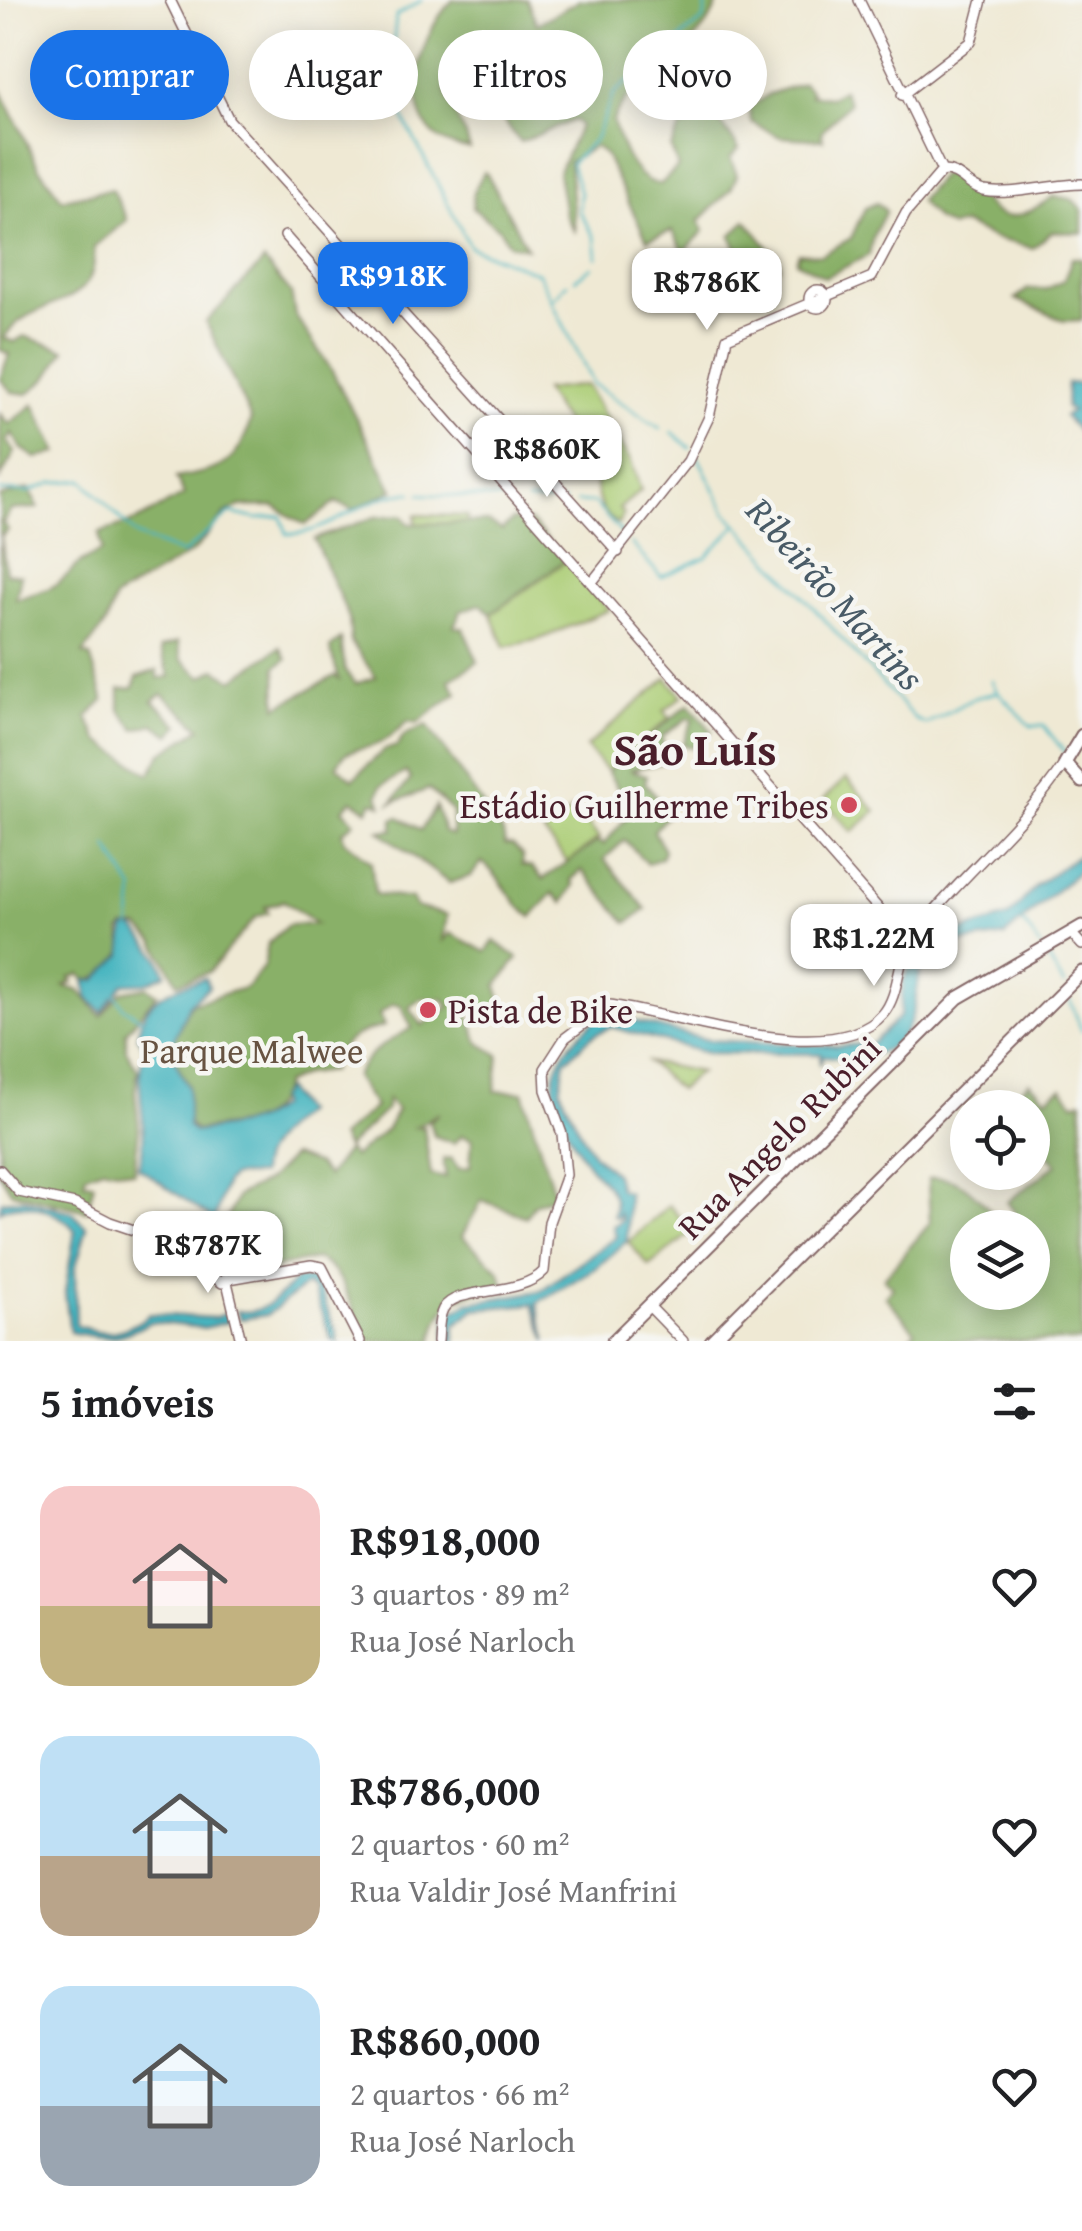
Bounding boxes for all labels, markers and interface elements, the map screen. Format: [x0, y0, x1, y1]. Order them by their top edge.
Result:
chip: Comprar [30, 30, 229, 120]
chip: Alugar [249, 30, 418, 120]
chip: Filtros [438, 30, 603, 120]
chip: Novo [623, 30, 767, 120]
pin: R$918K [312, 242, 474, 327]
pin: R$786K [626, 248, 788, 333]
text: R$918K [340, 251, 446, 298]
text: R$786K [654, 257, 760, 304]
pin: R$860K [466, 415, 628, 500]
text: R$860K [494, 424, 600, 471]
water label: Ribeirão Martins [733, 483, 939, 703]
district label: São Luís [613, 716, 777, 781]
place label: Estádio Guilherme Tribes [460, 780, 829, 831]
marker: Estádio Guilherme Tribes [838, 794, 860, 816]
pin: R$1.22M [782, 904, 966, 989]
text: R$1.22M [813, 913, 935, 960]
place label: Pista de Bike [448, 985, 633, 1036]
marker: Pista de Bike [417, 999, 439, 1021]
street label: Rua Angelo Rubini [666, 1024, 892, 1250]
park label: Parque Malwee [141, 1025, 363, 1076]
map controls [950, 1090, 1050, 1310]
button: locate [950, 1090, 1050, 1190]
button: layers [950, 1210, 1050, 1310]
pin: R$787K [127, 1211, 289, 1296]
text: R$787K [155, 1220, 261, 1267]
text: 5 imóveis [40, 1371, 215, 1432]
icon: filters [987, 1374, 1042, 1429]
text: R$918,000 [350, 1509, 540, 1570]
icon: home [120, 1526, 240, 1646]
icon: heart [987, 1559, 1042, 1614]
text: 3 quartos · 89 m² [350, 1570, 569, 1617]
text: Rua José Narloch [350, 1617, 575, 1664]
text: R$786,000 [350, 1759, 540, 1820]
icon: home [120, 1776, 240, 1896]
icon: heart [987, 1809, 1042, 1864]
text: 2 quartos · 60 m² [350, 1820, 569, 1867]
text: Rua Valdir José Manfrini [350, 1867, 677, 1914]
text: R$860,000 [350, 2009, 540, 2070]
icon: home [120, 2026, 240, 2146]
icon: heart [987, 2059, 1042, 2114]
text: 2 quartos · 66 m² [350, 2070, 569, 2117]
text: Rua José Narloch [350, 2117, 575, 2164]

